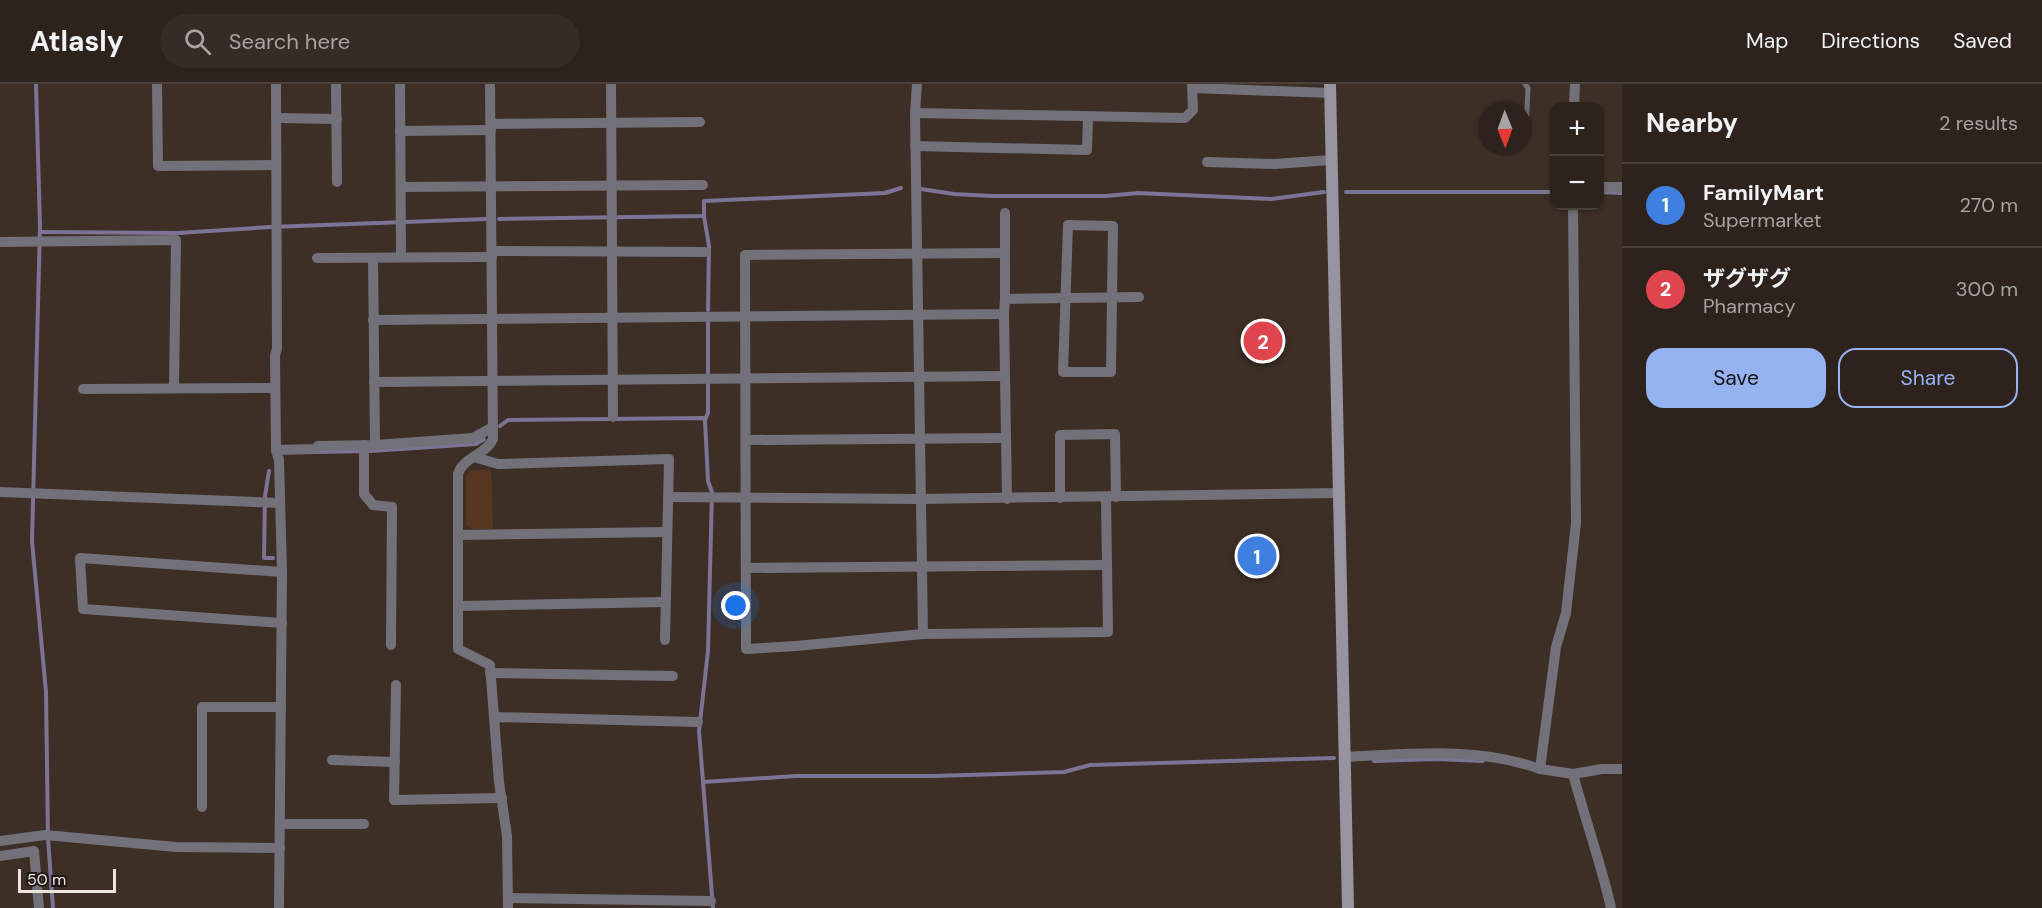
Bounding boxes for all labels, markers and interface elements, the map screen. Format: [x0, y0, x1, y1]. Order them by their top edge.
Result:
search box [160, 14, 580, 68]
text: Atlasly [30, 23, 124, 60]
icon: search [181, 25, 214, 58]
text: Search here [229, 27, 350, 56]
text: Map [1746, 27, 1788, 55]
text: Directions [1821, 27, 1920, 55]
text: Saved [1953, 27, 2012, 55]
north arrow [1478, 102, 1532, 156]
map controls [1550, 102, 1604, 210]
button: + [1550, 102, 1604, 156]
text: Nearby [1646, 106, 1738, 140]
text: 2 results [1939, 110, 2018, 136]
button: − [1550, 156, 1604, 210]
text: FamilyMart [1703, 178, 1824, 207]
text: 1 [1662, 192, 1669, 218]
text: 270 m [1960, 192, 2018, 218]
text: Supermarket [1703, 207, 1822, 233]
text: ザグザグ [1703, 264, 1791, 293]
text: 2 [1660, 276, 1671, 302]
text: 300 m [1956, 276, 2018, 302]
text: Pharmacy [1703, 293, 1796, 319]
pin: 2 [1244, 318, 1282, 364]
button: Save [1646, 348, 1826, 408]
button: Share [1838, 348, 2018, 408]
pin: 1 [1238, 534, 1276, 578]
your location [721, 591, 750, 620]
scale bar [18, 866, 116, 894]
text: 50 m [27, 869, 66, 890]

